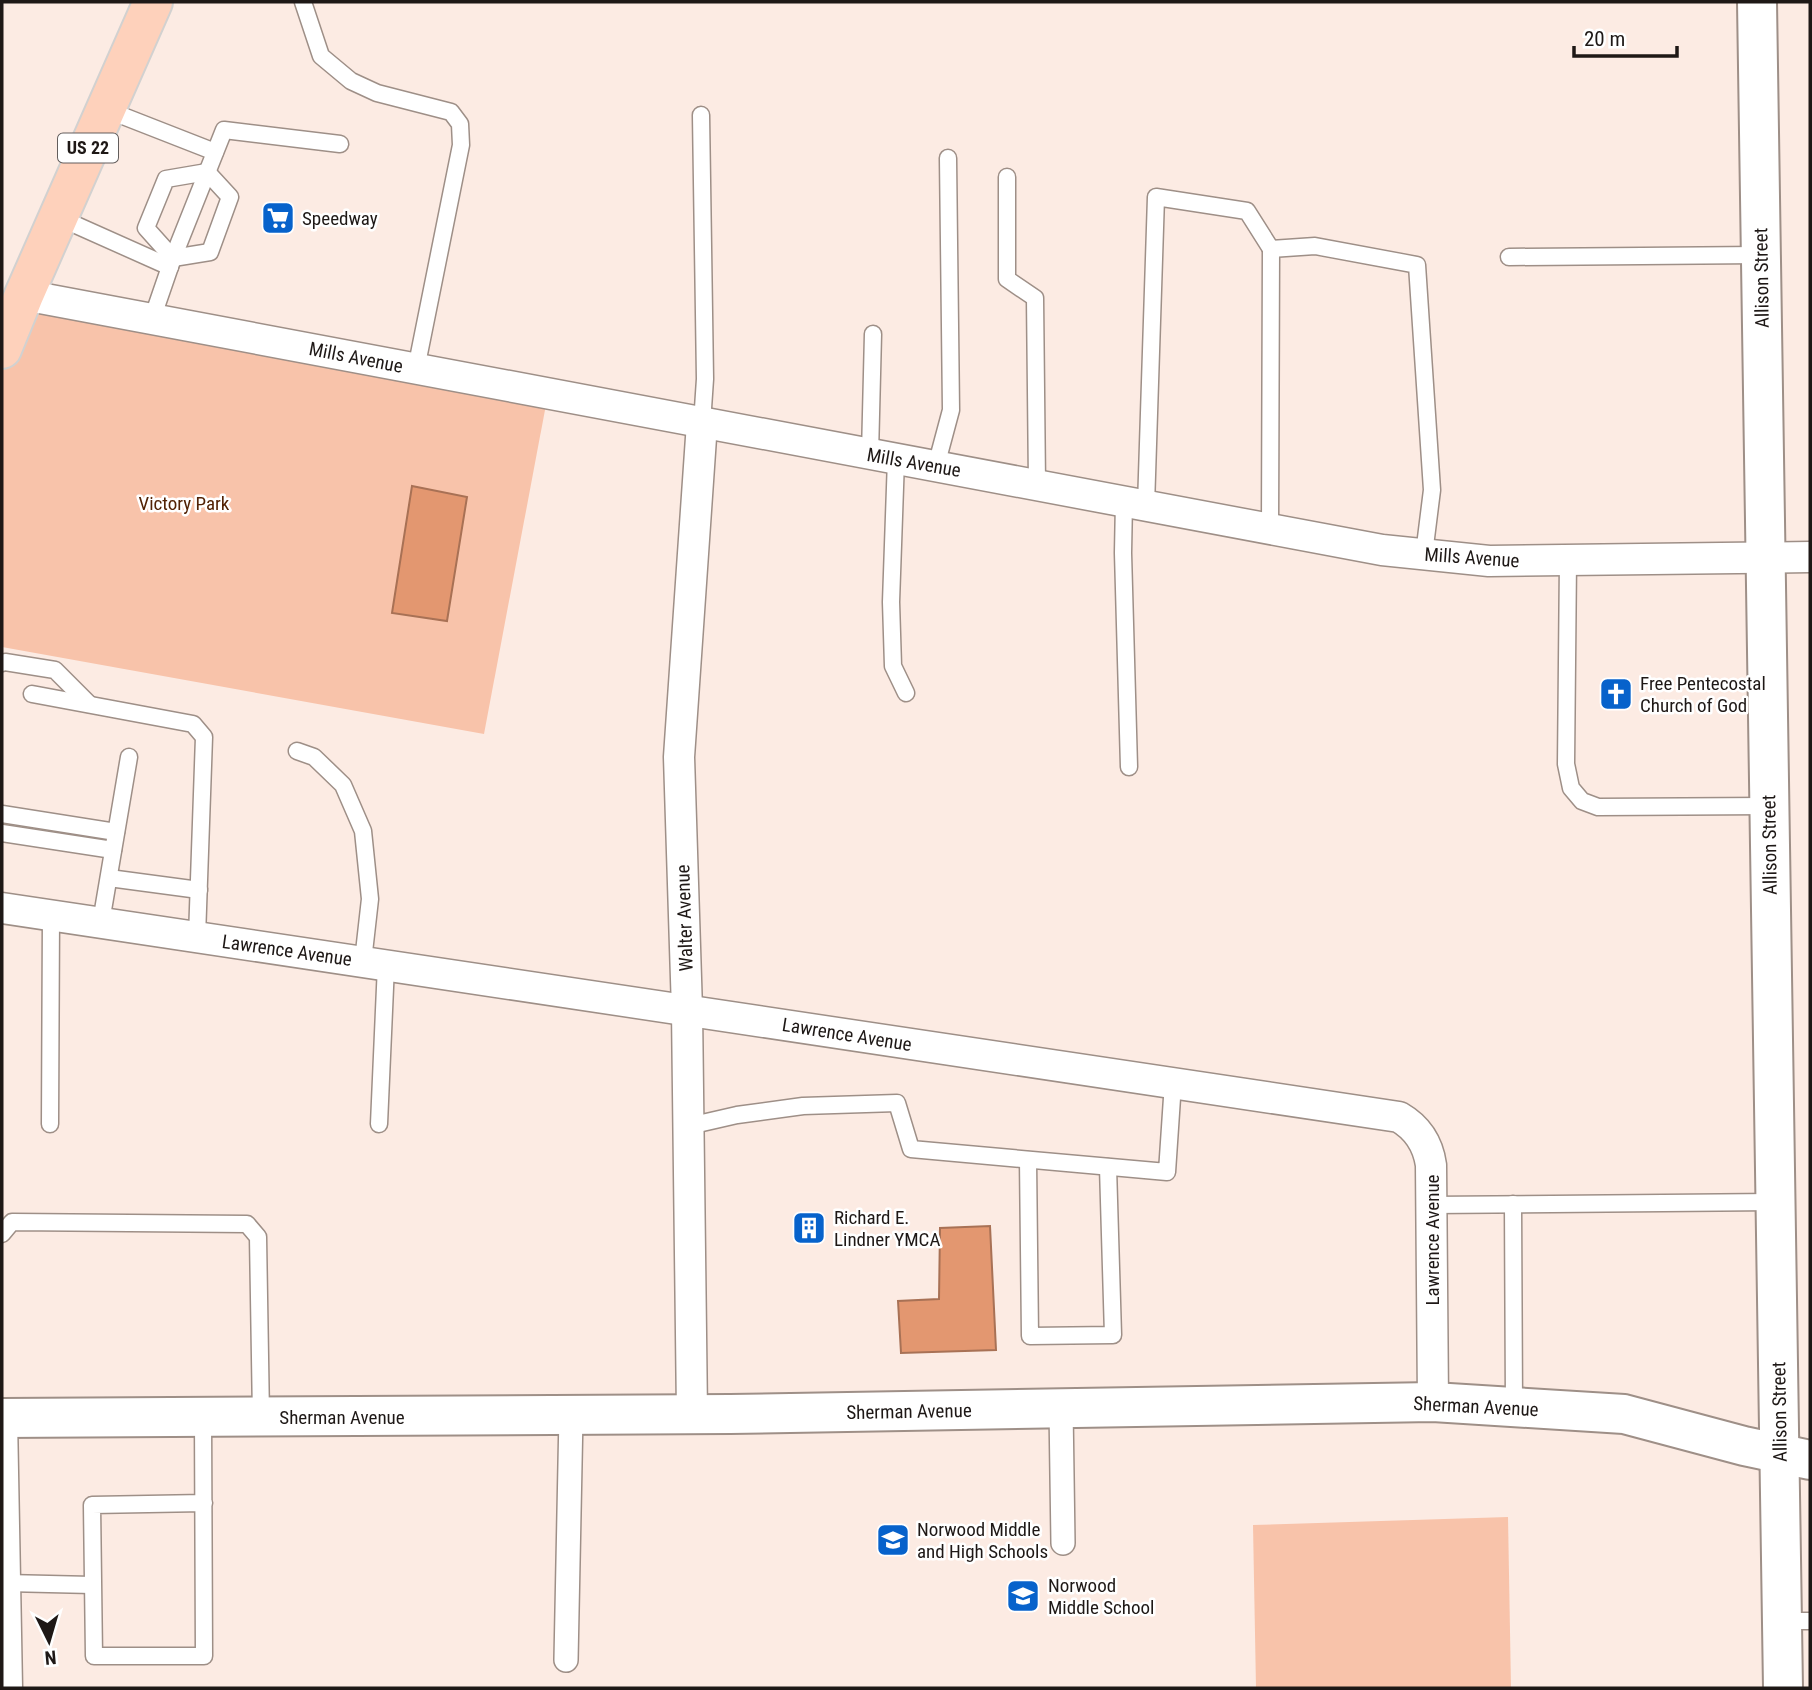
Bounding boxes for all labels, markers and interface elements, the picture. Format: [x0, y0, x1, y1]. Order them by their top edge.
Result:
scale bar [1574, 14, 1677, 58]
text: 20 m [1584, 27, 1625, 51]
road number: US 22 [58, 134, 118, 162]
supermarket icon: Speedway [259, 199, 297, 237]
place label: Speedway [302, 207, 378, 230]
street label: Allison Street [1749, 228, 1774, 328]
street label: Mills Avenue [307, 337, 405, 378]
street label: Mills Avenue [865, 443, 963, 482]
park label: Victory Park [139, 492, 230, 515]
street label: Mills Avenue [1424, 543, 1520, 572]
place label: Free Pentecostal Church of God [1640, 672, 1766, 717]
church icon: Free Pentecostal Church of God [1597, 675, 1635, 713]
street label: Allison Street [1757, 795, 1782, 895]
street label: Walter Avenue [671, 864, 698, 972]
street label: Lawrence Avenue [220, 930, 353, 971]
street label: Lawrence Avenue [780, 1013, 913, 1056]
street label: Lawrence Avenue [1421, 1174, 1444, 1305]
place label: Richard E. Lindner YMCA [834, 1206, 940, 1251]
building icon: Richard E. Lindner YMCA [790, 1209, 828, 1247]
street label: Allison Street [1767, 1362, 1792, 1462]
street label: Sherman Avenue [1413, 1392, 1539, 1421]
street label: Sherman Avenue [846, 1399, 972, 1424]
street label: Sherman Avenue [279, 1406, 405, 1429]
place label: Norwood Middle and High Schools [917, 1518, 1048, 1563]
school or university icon: Norwood Middle and High Schools [874, 1521, 912, 1559]
place label: Norwood Middle School [1048, 1574, 1154, 1619]
school or university icon: Norwood Middle School [1004, 1577, 1042, 1615]
north arrow [14, 1606, 84, 1676]
text: N [44, 1645, 57, 1669]

